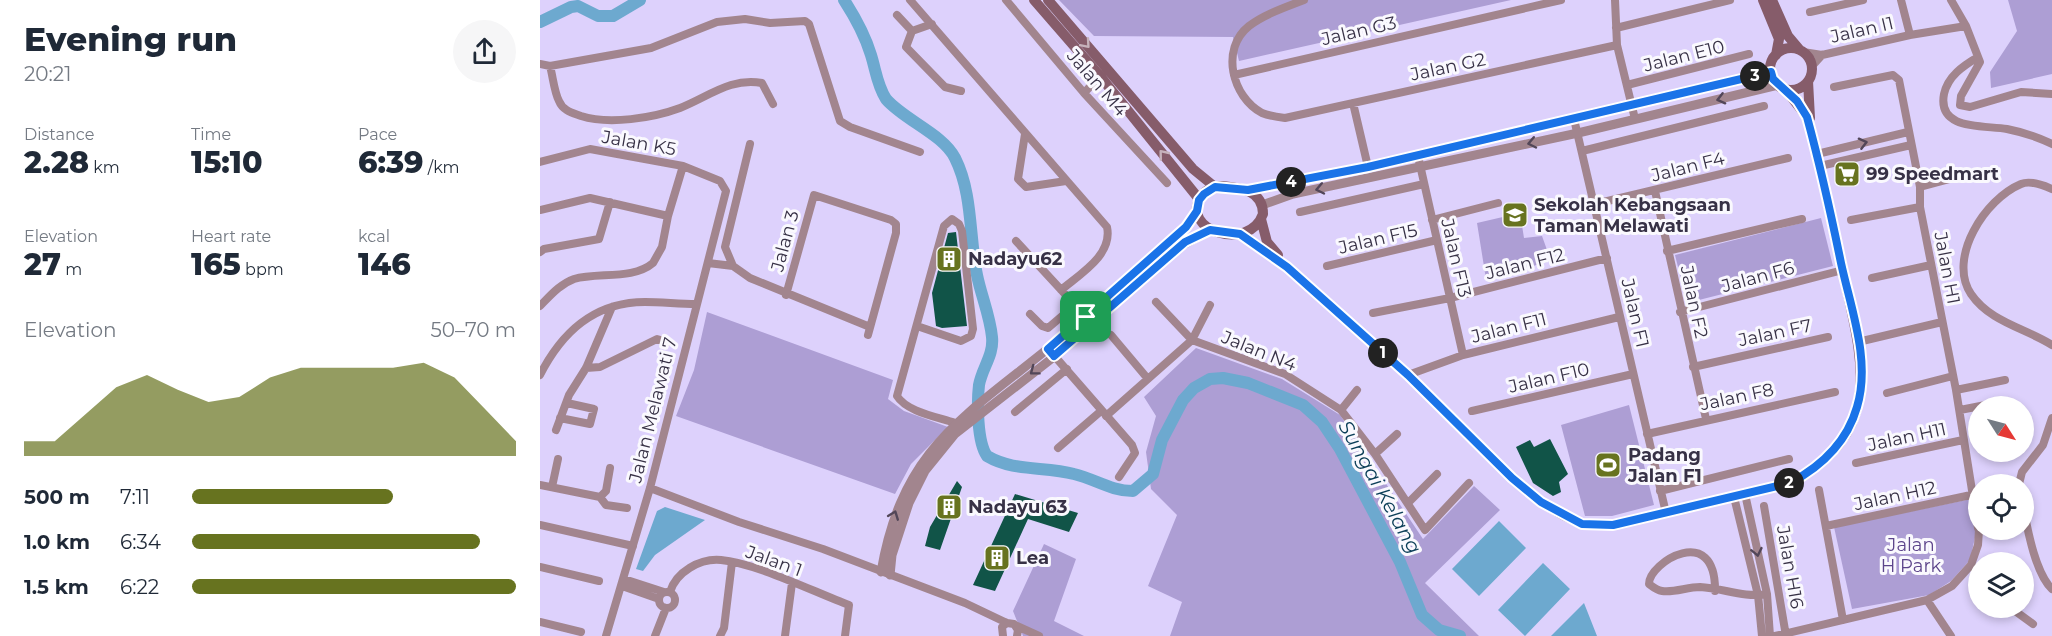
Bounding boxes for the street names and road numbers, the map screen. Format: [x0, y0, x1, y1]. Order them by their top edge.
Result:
street label: Jalan G3 [1318, 12, 1399, 50]
street label: Jalan I1 [1827, 12, 1896, 48]
street label: Jalan E10 [1640, 35, 1727, 77]
street label: Jalan M4 [1061, 44, 1132, 121]
street label: Jalan G2 [1408, 48, 1488, 86]
street label: Jalan K5 [599, 125, 678, 160]
street label: Jalan F4 [1648, 147, 1727, 187]
street label: Jalan 3 [766, 208, 804, 275]
street label: Jalan F13 [1436, 215, 1476, 300]
street label: Jalan F15 [1335, 219, 1420, 259]
street label: Jalan H1 [1929, 229, 1965, 306]
street label: Jalan F12 [1482, 244, 1567, 285]
street label: Jalan F6 [1718, 257, 1797, 297]
street label: Jalan F2 [1675, 263, 1712, 340]
street label: Jalan F1 [1616, 275, 1654, 350]
street label: Jalan F11 [1468, 308, 1549, 348]
street label: Jalan F7 [1735, 315, 1814, 352]
street label: Jalan N4 [1218, 326, 1300, 376]
street label: Jalan Melawati 7 [624, 335, 682, 486]
street label: Jalan F10 [1506, 358, 1591, 398]
street label: Jalan F8 [1697, 378, 1776, 416]
street label: Jalan H11 [1865, 418, 1948, 456]
street label: Jalan H12 [1851, 477, 1938, 516]
street label: Jalan H16 [1772, 523, 1808, 610]
street label: Jalan 1 [742, 540, 805, 581]

